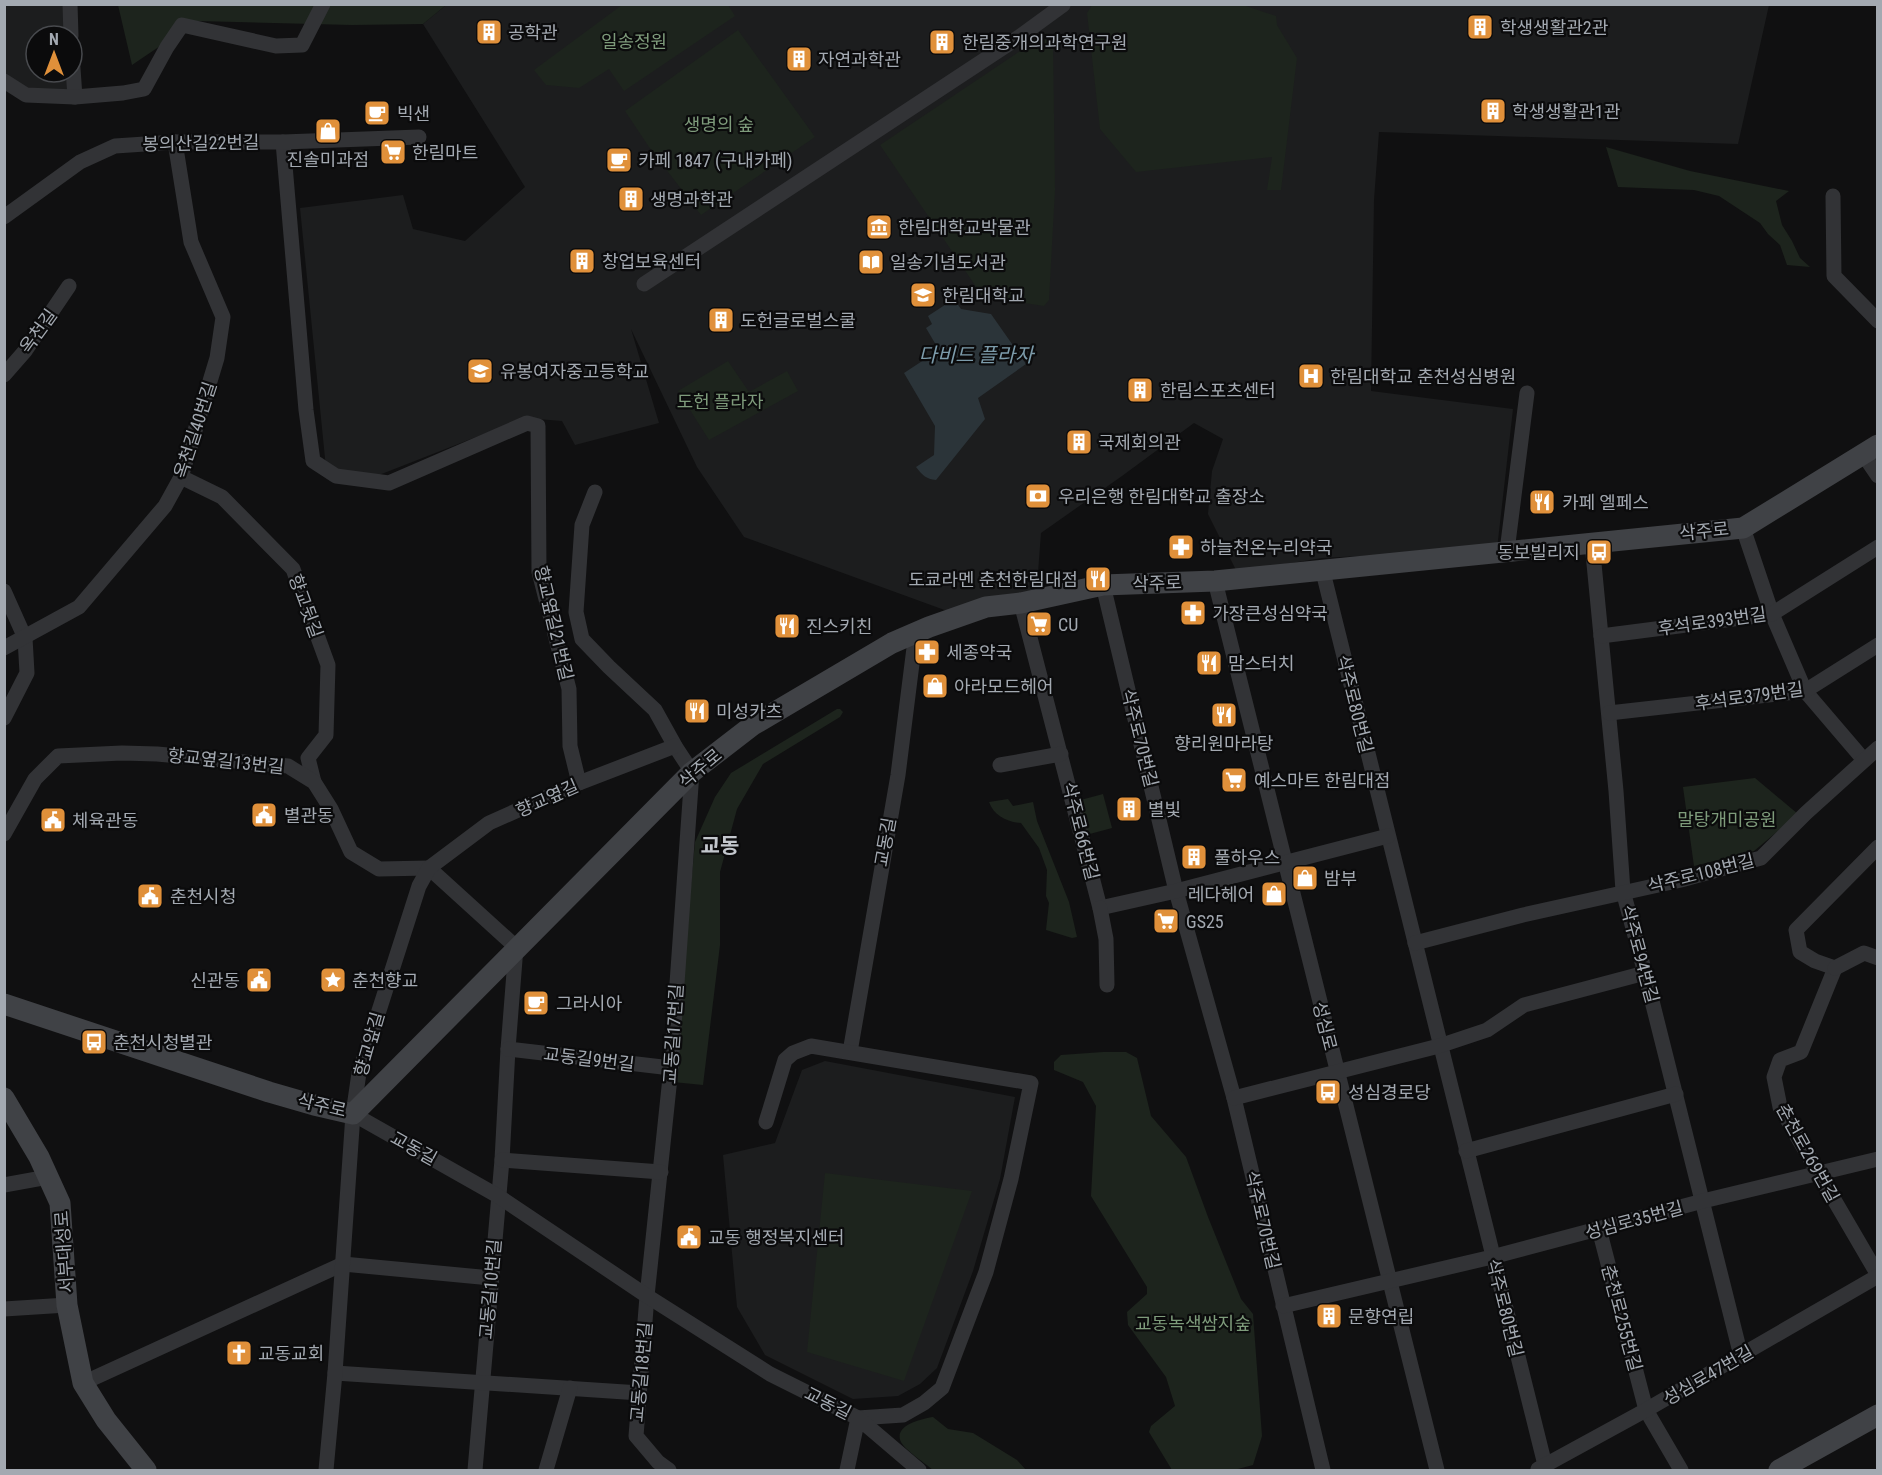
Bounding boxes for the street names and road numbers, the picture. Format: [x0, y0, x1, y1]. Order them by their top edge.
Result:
street label: 봉의산길22번길 [142, 131, 260, 155]
street label: 옥천길 [15, 305, 61, 357]
street label: 옥천길40번길 [169, 379, 221, 481]
street label: 삭주로 [1678, 518, 1730, 544]
street label: 향교옆길21번길 [531, 564, 577, 682]
street label: 향교뒷길 [285, 571, 327, 641]
street label: 삭주로 [1132, 572, 1182, 594]
street label: 후석로393번길 [1656, 603, 1768, 639]
street label: 삭주로80번길 [1333, 653, 1377, 755]
street label: 후석로379번길 [1693, 678, 1805, 714]
street label: 삭주로70번길 [1118, 687, 1162, 789]
street label: 향교옆길13번길 [167, 744, 285, 778]
street label: 삭주로 [674, 744, 726, 792]
street label: 향교옆길 [512, 775, 582, 821]
street label: 삭주로66번길 [1059, 780, 1103, 882]
street label: 교동길 [870, 816, 900, 868]
street label: 삭주로108번길 [1645, 850, 1757, 896]
street label: 삭주로94번길 [1617, 903, 1663, 1005]
street label: 교동길17번길 [659, 983, 687, 1085]
street label: 성심로 [1309, 999, 1341, 1053]
street label: 향교앞길 [350, 1009, 388, 1079]
street label: 교동길9번길 [542, 1043, 636, 1075]
street label: 삭주로 [295, 1089, 349, 1121]
street label: 춘천로269번길 [1772, 1100, 1844, 1206]
street label: 교동길 [387, 1127, 441, 1169]
street label: 삭주로70번길 [1241, 1169, 1285, 1271]
street label: 성심로35번길 [1583, 1197, 1685, 1243]
street label: 서부대성로 [51, 1210, 77, 1294]
street label: 교동길10번길 [475, 1238, 505, 1340]
street label: 삭주로80번길 [1483, 1257, 1527, 1359]
street label: 춘천로255번길 [1598, 1262, 1646, 1374]
street label: 교동길18번길 [626, 1321, 656, 1423]
street label: 성심로47번길 [1659, 1341, 1757, 1409]
street label: 교동길 [801, 1382, 855, 1424]

